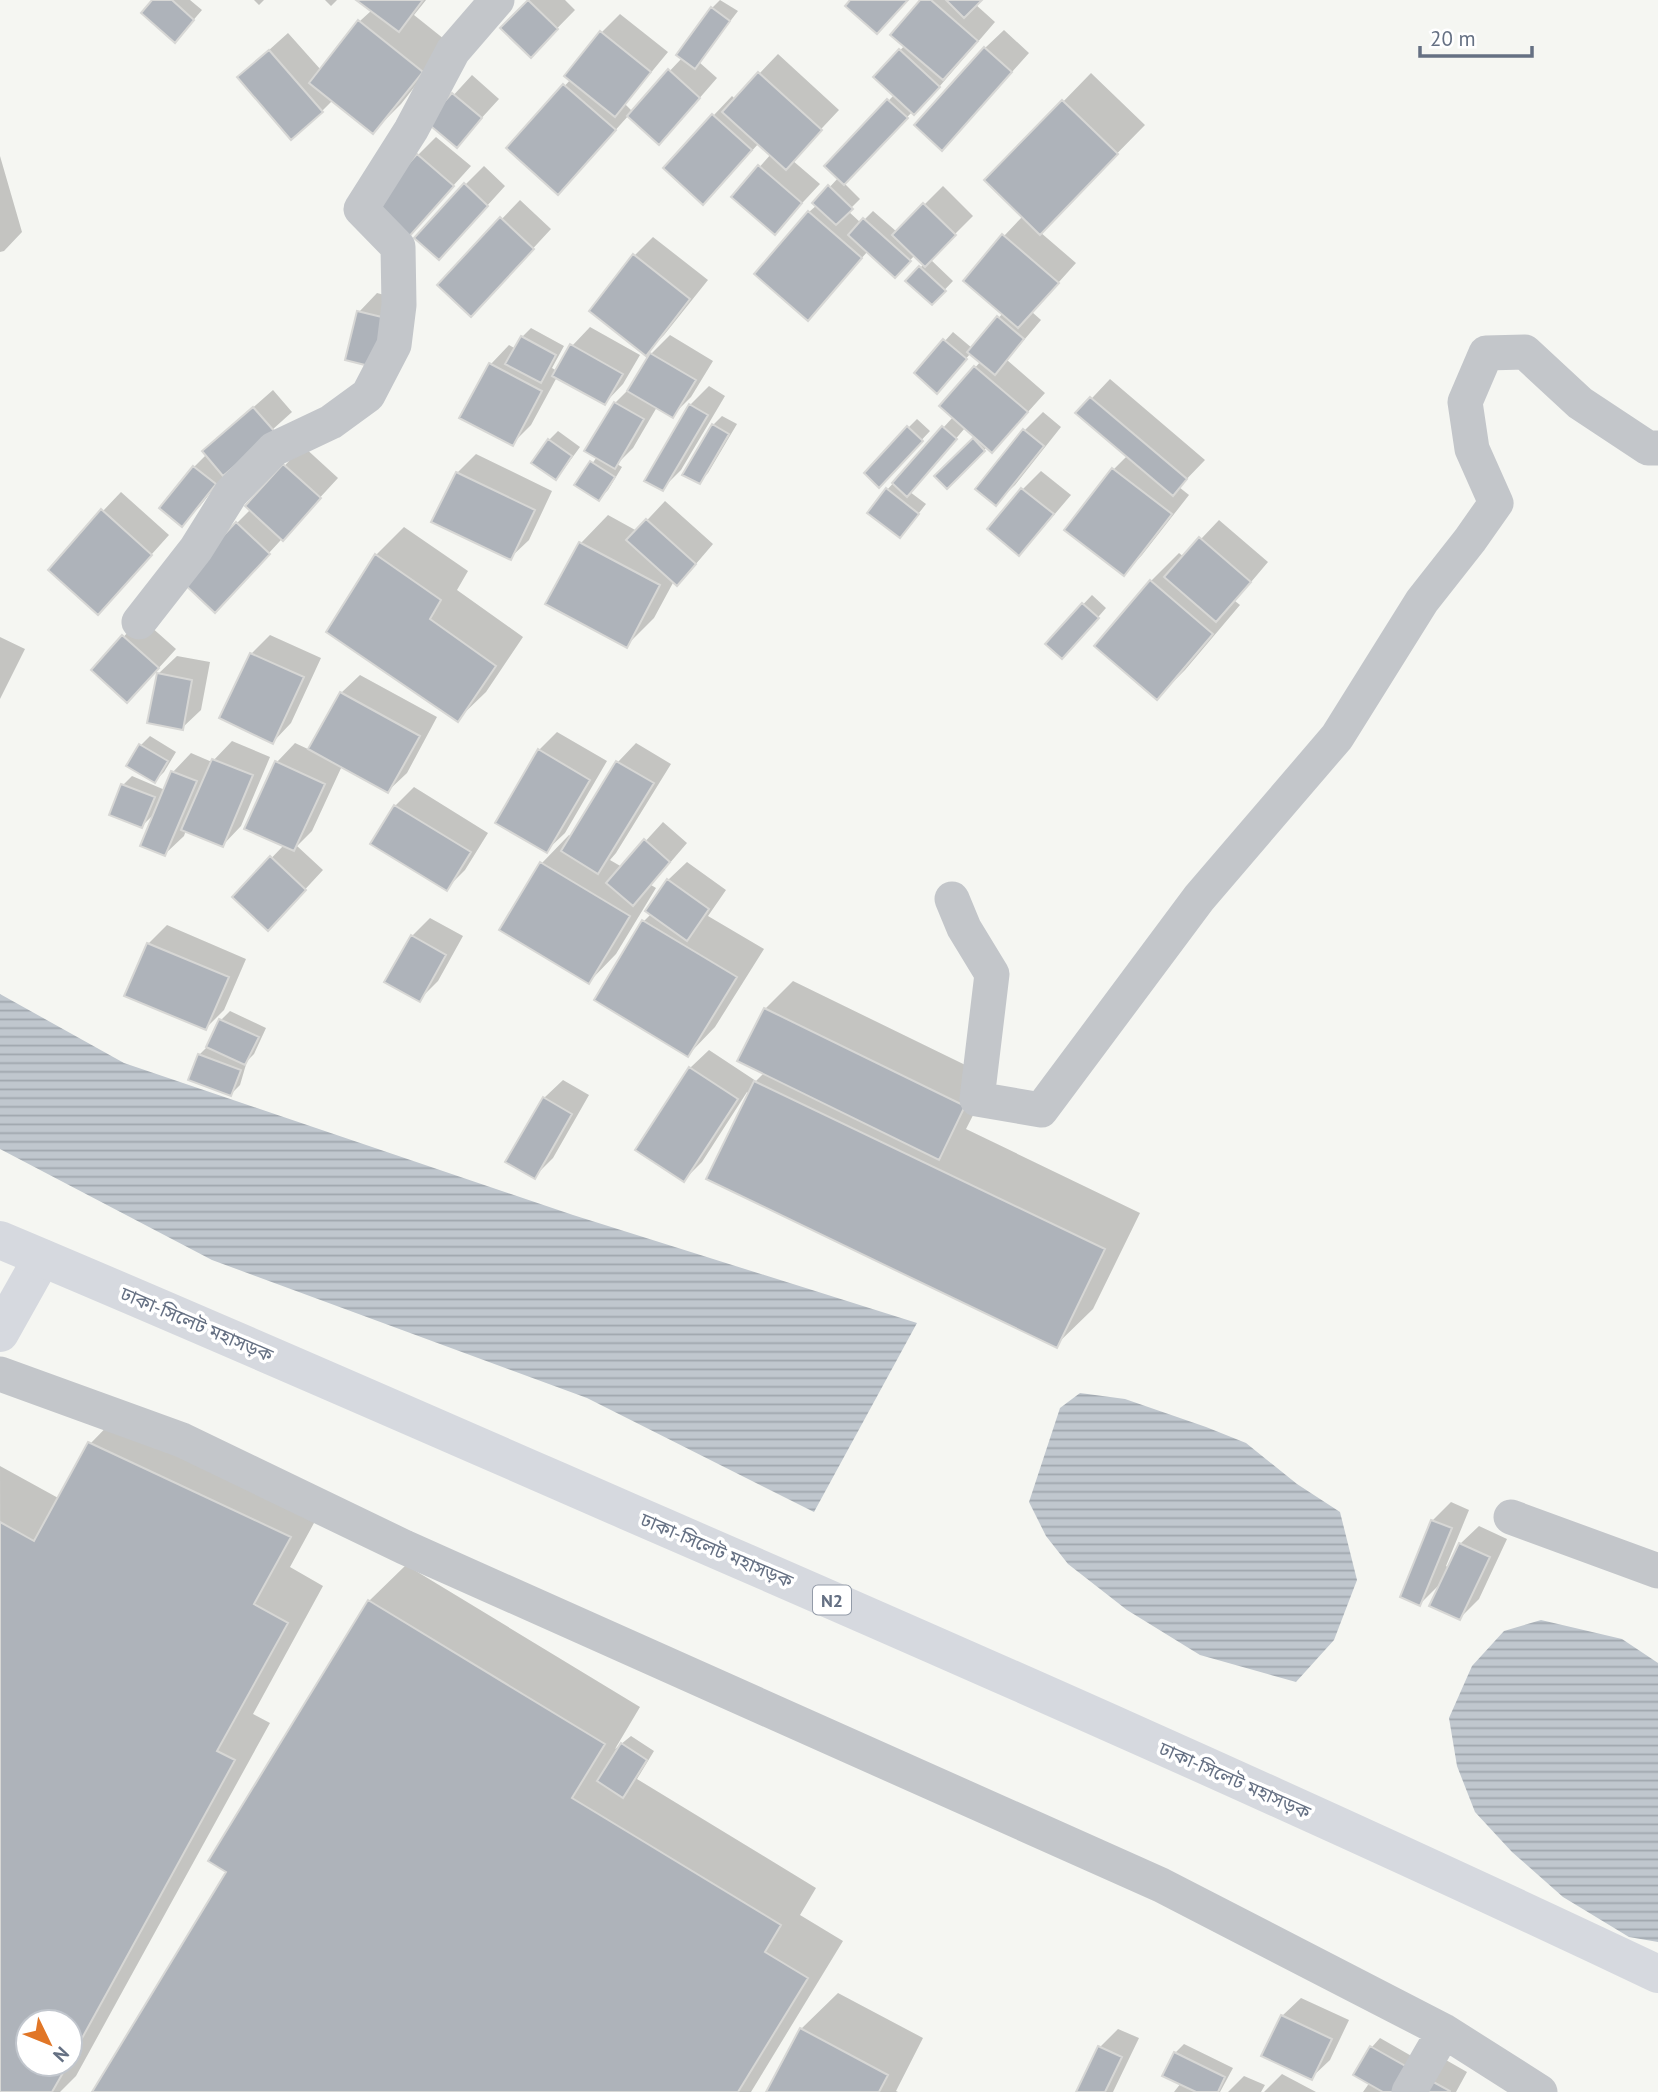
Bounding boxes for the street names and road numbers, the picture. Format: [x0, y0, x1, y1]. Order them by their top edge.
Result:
street label: ঢাকা-সিলেট মহাসড়ক [116, 1281, 277, 1367]
street label: ঢাকা-সিলেট মহাসড়ক [636, 1507, 797, 1593]
road number: N2 [813, 1586, 851, 1615]
street label: ঢাকা-সিলেট মহাসড়ক [1155, 1735, 1315, 1824]

